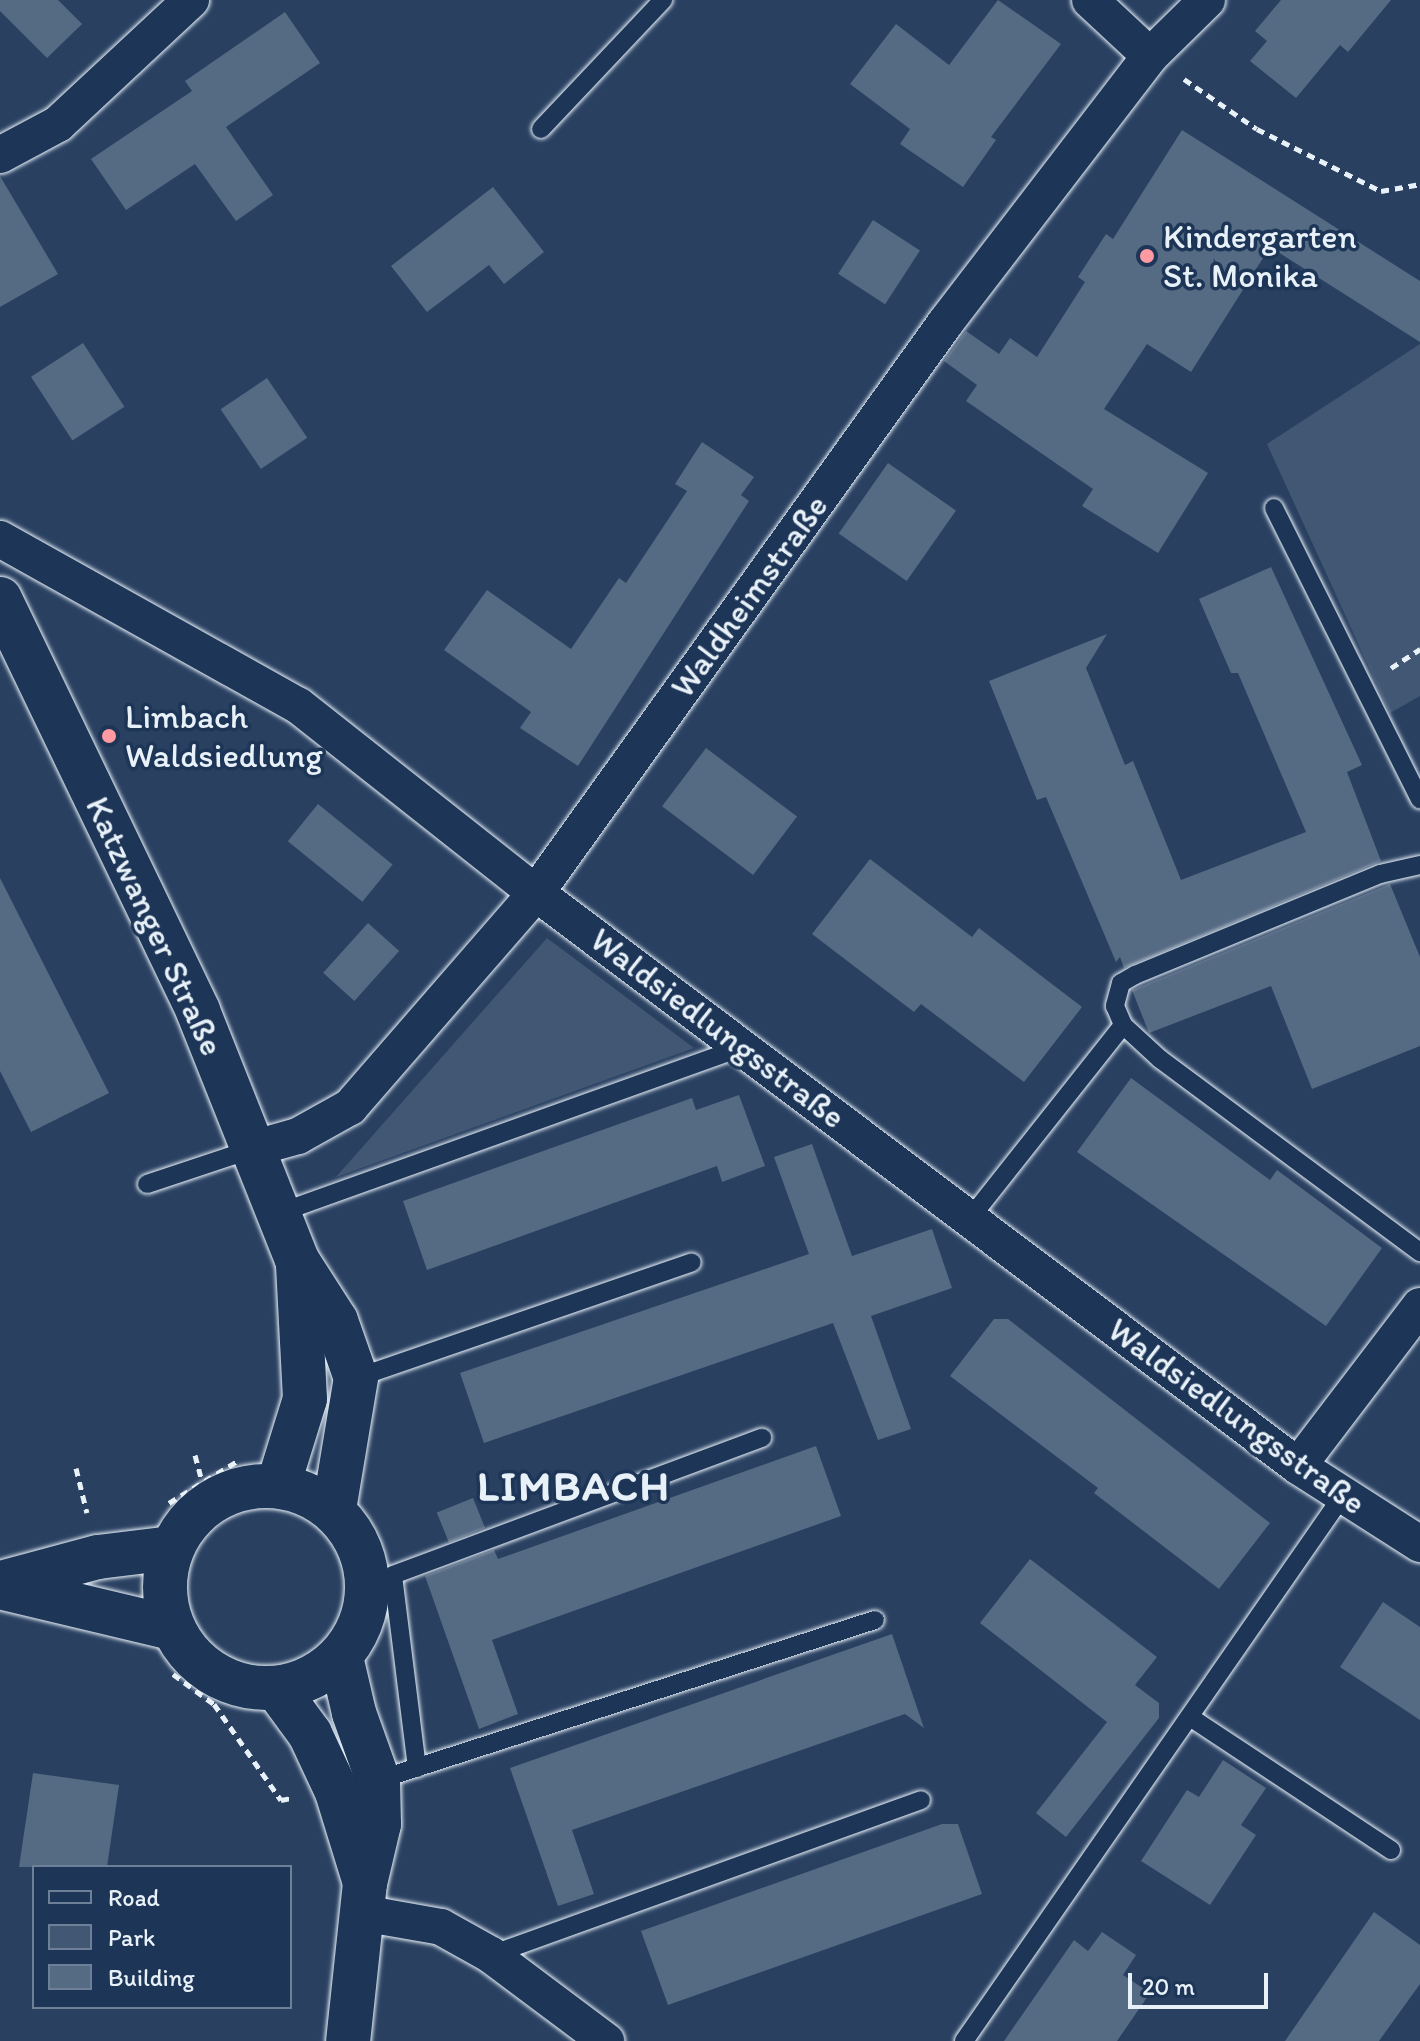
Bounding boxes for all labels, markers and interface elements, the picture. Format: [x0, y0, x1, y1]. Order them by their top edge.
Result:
place label: Kindergarten St. Monika [1163, 216, 1357, 296]
marker: Kindergarten St. Monika [1138, 247, 1156, 265]
street label: Waldheimstraße [662, 487, 836, 705]
place label: Limbach Waldsiedlung [125, 696, 323, 776]
marker: Limbach Waldsiedlung [100, 727, 118, 745]
street label: Katzwanger Straße [77, 790, 233, 1062]
street label: Waldsiedlungsstraße [583, 919, 853, 1137]
street label: Waldsiedlungsstraße [1100, 1309, 1374, 1523]
district label: LIMBACH [476, 1461, 672, 1511]
legend [32, 1865, 292, 2009]
text: Road [108, 1883, 160, 1912]
text: Park [108, 1923, 155, 1952]
scale bar [1132, 1957, 1272, 2007]
text: Building [108, 1963, 195, 1992]
text: 20 m [1142, 1972, 1195, 2001]

